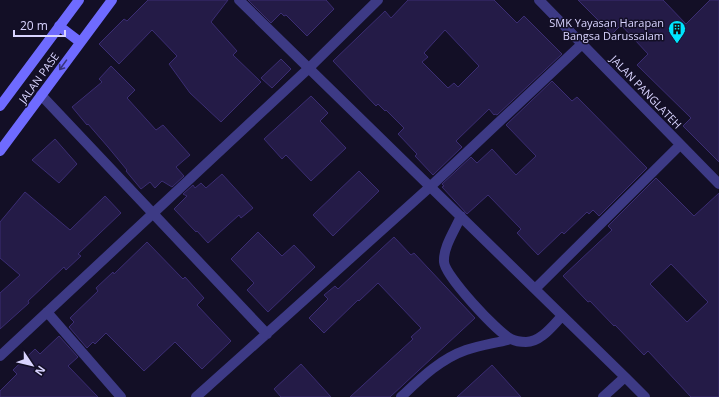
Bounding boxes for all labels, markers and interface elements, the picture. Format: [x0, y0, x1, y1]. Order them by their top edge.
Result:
scale bar [14, 12, 65, 38]
place label: SMK Yayasan Harapan Bangsa Darussalam [549, 15, 664, 43]
text: 20 m [20, 17, 48, 34]
building icon: SMK Yayasan Harapan Bangsa Darussalam [667, 19, 687, 44]
street label: JALAN PASE [14, 49, 62, 107]
street label: JALAN PANGLATEH [607, 51, 685, 132]
one-way arrow [59, 59, 68, 70]
north arrow [12, 345, 52, 385]
text: N [32, 363, 49, 379]

